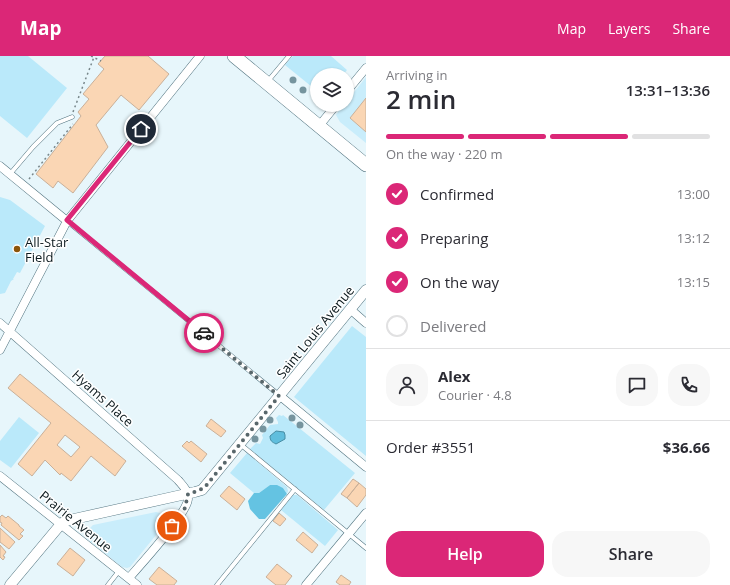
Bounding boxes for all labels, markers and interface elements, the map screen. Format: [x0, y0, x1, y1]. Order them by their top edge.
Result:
text: Map [20, 15, 61, 41]
text: Map [557, 19, 586, 38]
text: Layers [608, 19, 650, 38]
text: Share [672, 19, 710, 38]
text: Arriving in [386, 66, 448, 84]
map controls [310, 68, 354, 112]
button: layers [310, 68, 354, 112]
text: 13:31–13:36 [626, 80, 710, 100]
text: 2 min [386, 81, 456, 117]
pin [124, 112, 158, 146]
icon: home [130, 118, 152, 140]
text: On the way · 220 m [386, 145, 502, 163]
icon: check [386, 183, 408, 205]
text: Confirmed [420, 184, 494, 204]
text: 13:00 [677, 185, 710, 203]
icon: check [386, 227, 408, 249]
text: Preparing [420, 228, 488, 248]
text: 13:12 [677, 229, 710, 247]
place label: All-Star Field [25, 233, 69, 266]
marker: All-Star Field [12, 244, 22, 254]
icon: check [386, 271, 408, 293]
text: On the way [420, 272, 499, 292]
text: 13:15 [677, 273, 710, 291]
street label: Saint Louis Avenue [272, 282, 358, 382]
courier [184, 313, 224, 353]
text: Delivered [420, 316, 487, 336]
icon: car [193, 322, 215, 344]
button: person [386, 364, 428, 406]
button: chat [616, 364, 658, 406]
button: phone [668, 364, 710, 406]
street label: Hyams Place [68, 366, 138, 430]
text: Alex [438, 366, 470, 386]
text: Courier · 4.8 [438, 386, 512, 404]
text: Order #3551 [386, 437, 475, 457]
text: $36.66 [663, 437, 710, 457]
street label: Prairie Avenue [36, 486, 116, 556]
pin [155, 509, 189, 543]
icon: bag [161, 515, 183, 537]
button: Help [386, 531, 544, 577]
button: Share [552, 531, 710, 577]

